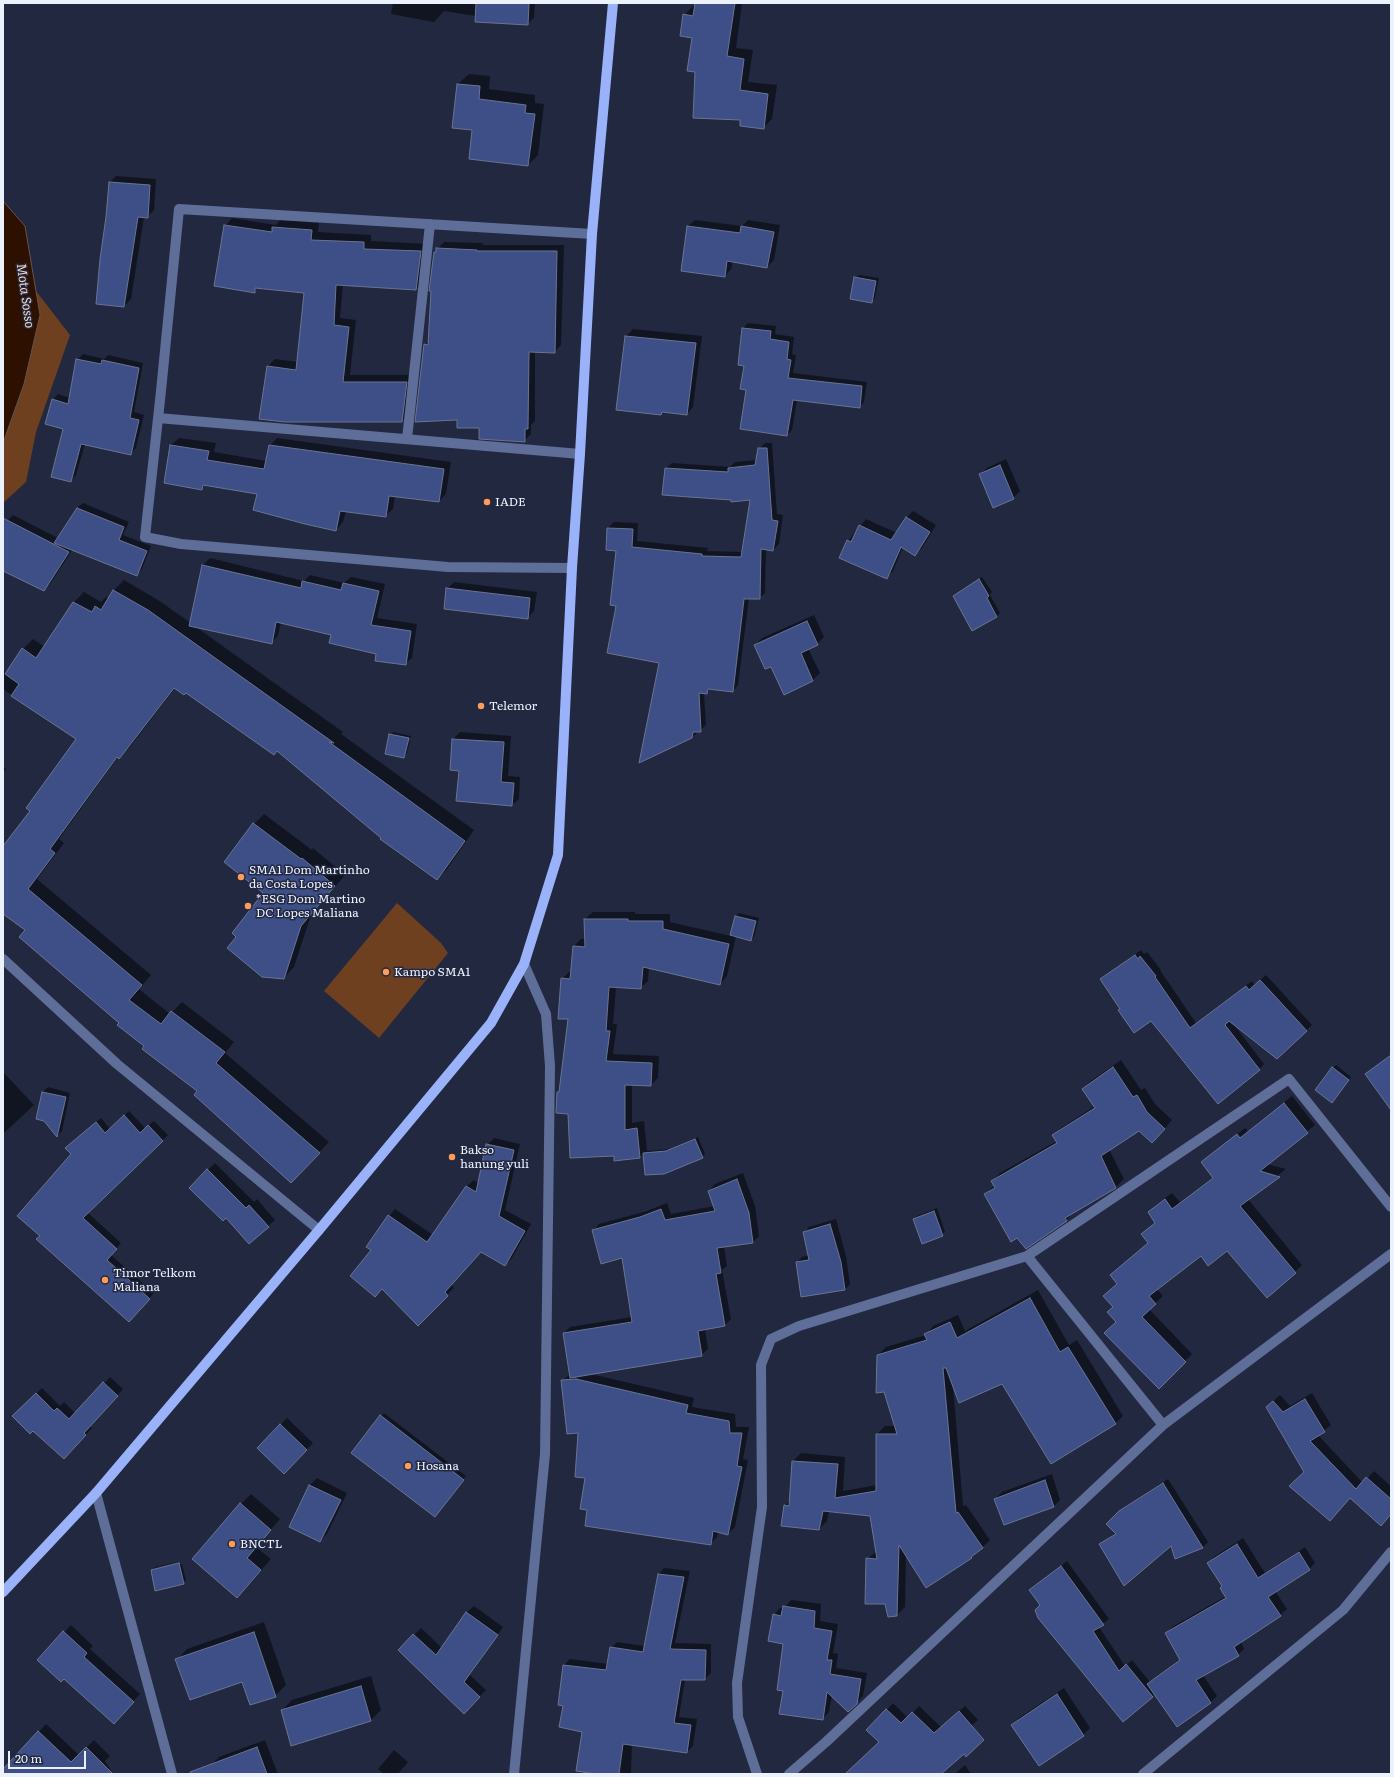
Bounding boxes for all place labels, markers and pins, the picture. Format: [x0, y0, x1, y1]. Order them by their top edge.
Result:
place label: IADE [495, 495, 526, 509]
marker: IADE [482, 497, 492, 507]
place label: Telemor [489, 699, 537, 713]
marker: Telemor [476, 701, 486, 711]
place label: SMA1 Dom Martinho da Costa Lopes [249, 863, 370, 891]
marker: SMA1 Dom Martinho da Costa Lopes [236, 872, 246, 882]
place label: *ESG Dom Martino DC Lopes Maliana [256, 892, 365, 920]
marker: *ESG Dom Martino DC Lopes Maliana [243, 901, 253, 911]
place label: Kampo SMA1 [394, 965, 470, 979]
marker: Kampo SMA1 [381, 967, 391, 977]
place label: Bakso hanung yuli [460, 1143, 529, 1171]
marker: Bakso hanung yuli [447, 1152, 457, 1162]
place label: Timor Telkom Maliana [113, 1266, 196, 1294]
marker: Timor Telkom Maliana [100, 1275, 110, 1285]
place label: Hosana [416, 1459, 459, 1473]
marker: Hosana [403, 1461, 413, 1471]
place label: BNCTL [240, 1537, 282, 1551]
marker: BNCTL [227, 1539, 237, 1549]

